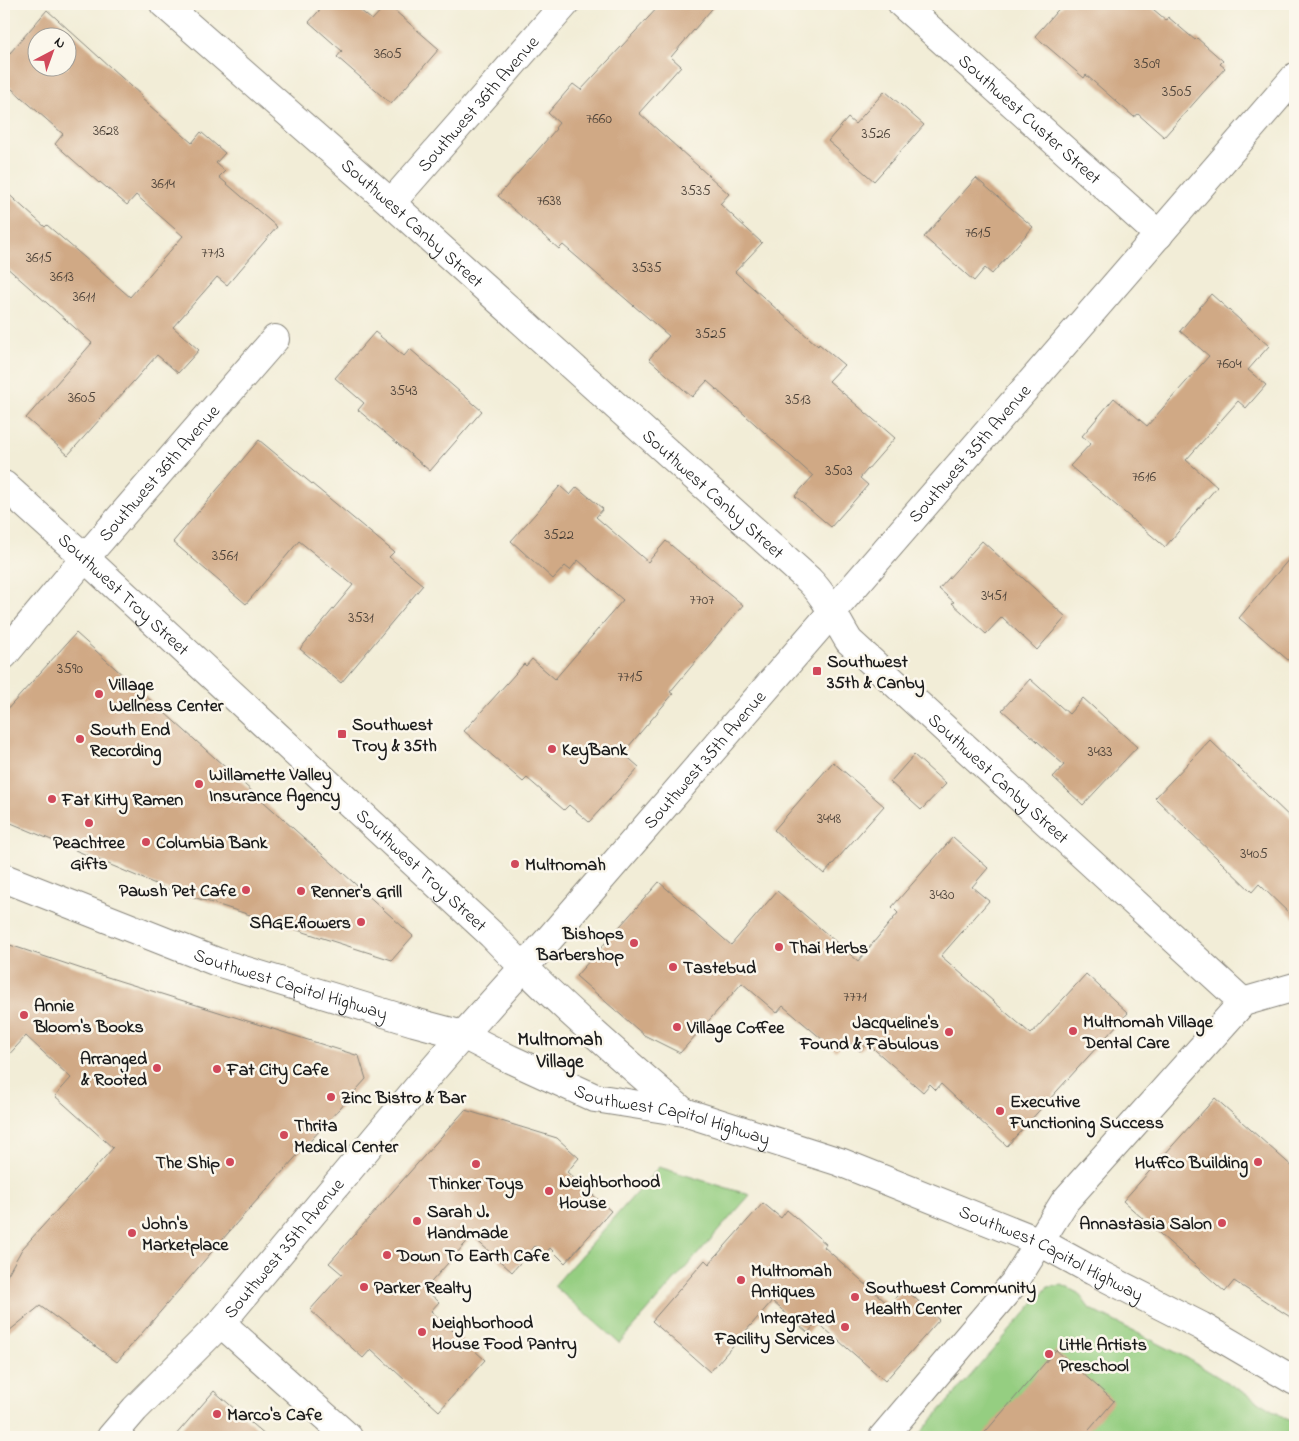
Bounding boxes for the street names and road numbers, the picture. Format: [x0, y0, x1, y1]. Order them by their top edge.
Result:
street label: Southwest 36th Avenue [412, 30, 547, 179]
street label: Southwest Custer Street [951, 49, 1106, 192]
street label: Southwest Canby Street [334, 153, 488, 295]
street label: Southwest 35th Avenue [903, 379, 1039, 530]
street label: Southwest 36th Avenue [94, 399, 228, 548]
street label: Southwest Canby Street [635, 424, 789, 566]
street label: Southwest Troy Street [51, 528, 194, 663]
street label: Southwest 35th Avenue [638, 685, 774, 836]
street label: Southwest Canby Street [921, 708, 1074, 851]
street label: Southwest Troy Street [349, 804, 492, 939]
street label: Southwest Capitol Highway [189, 943, 390, 1028]
street label: Southwest Capitol Highway [569, 1079, 773, 1154]
street label: Southwest 35th Avenue [219, 1173, 352, 1325]
street label: Southwest Capitol Highway [954, 1200, 1147, 1309]

